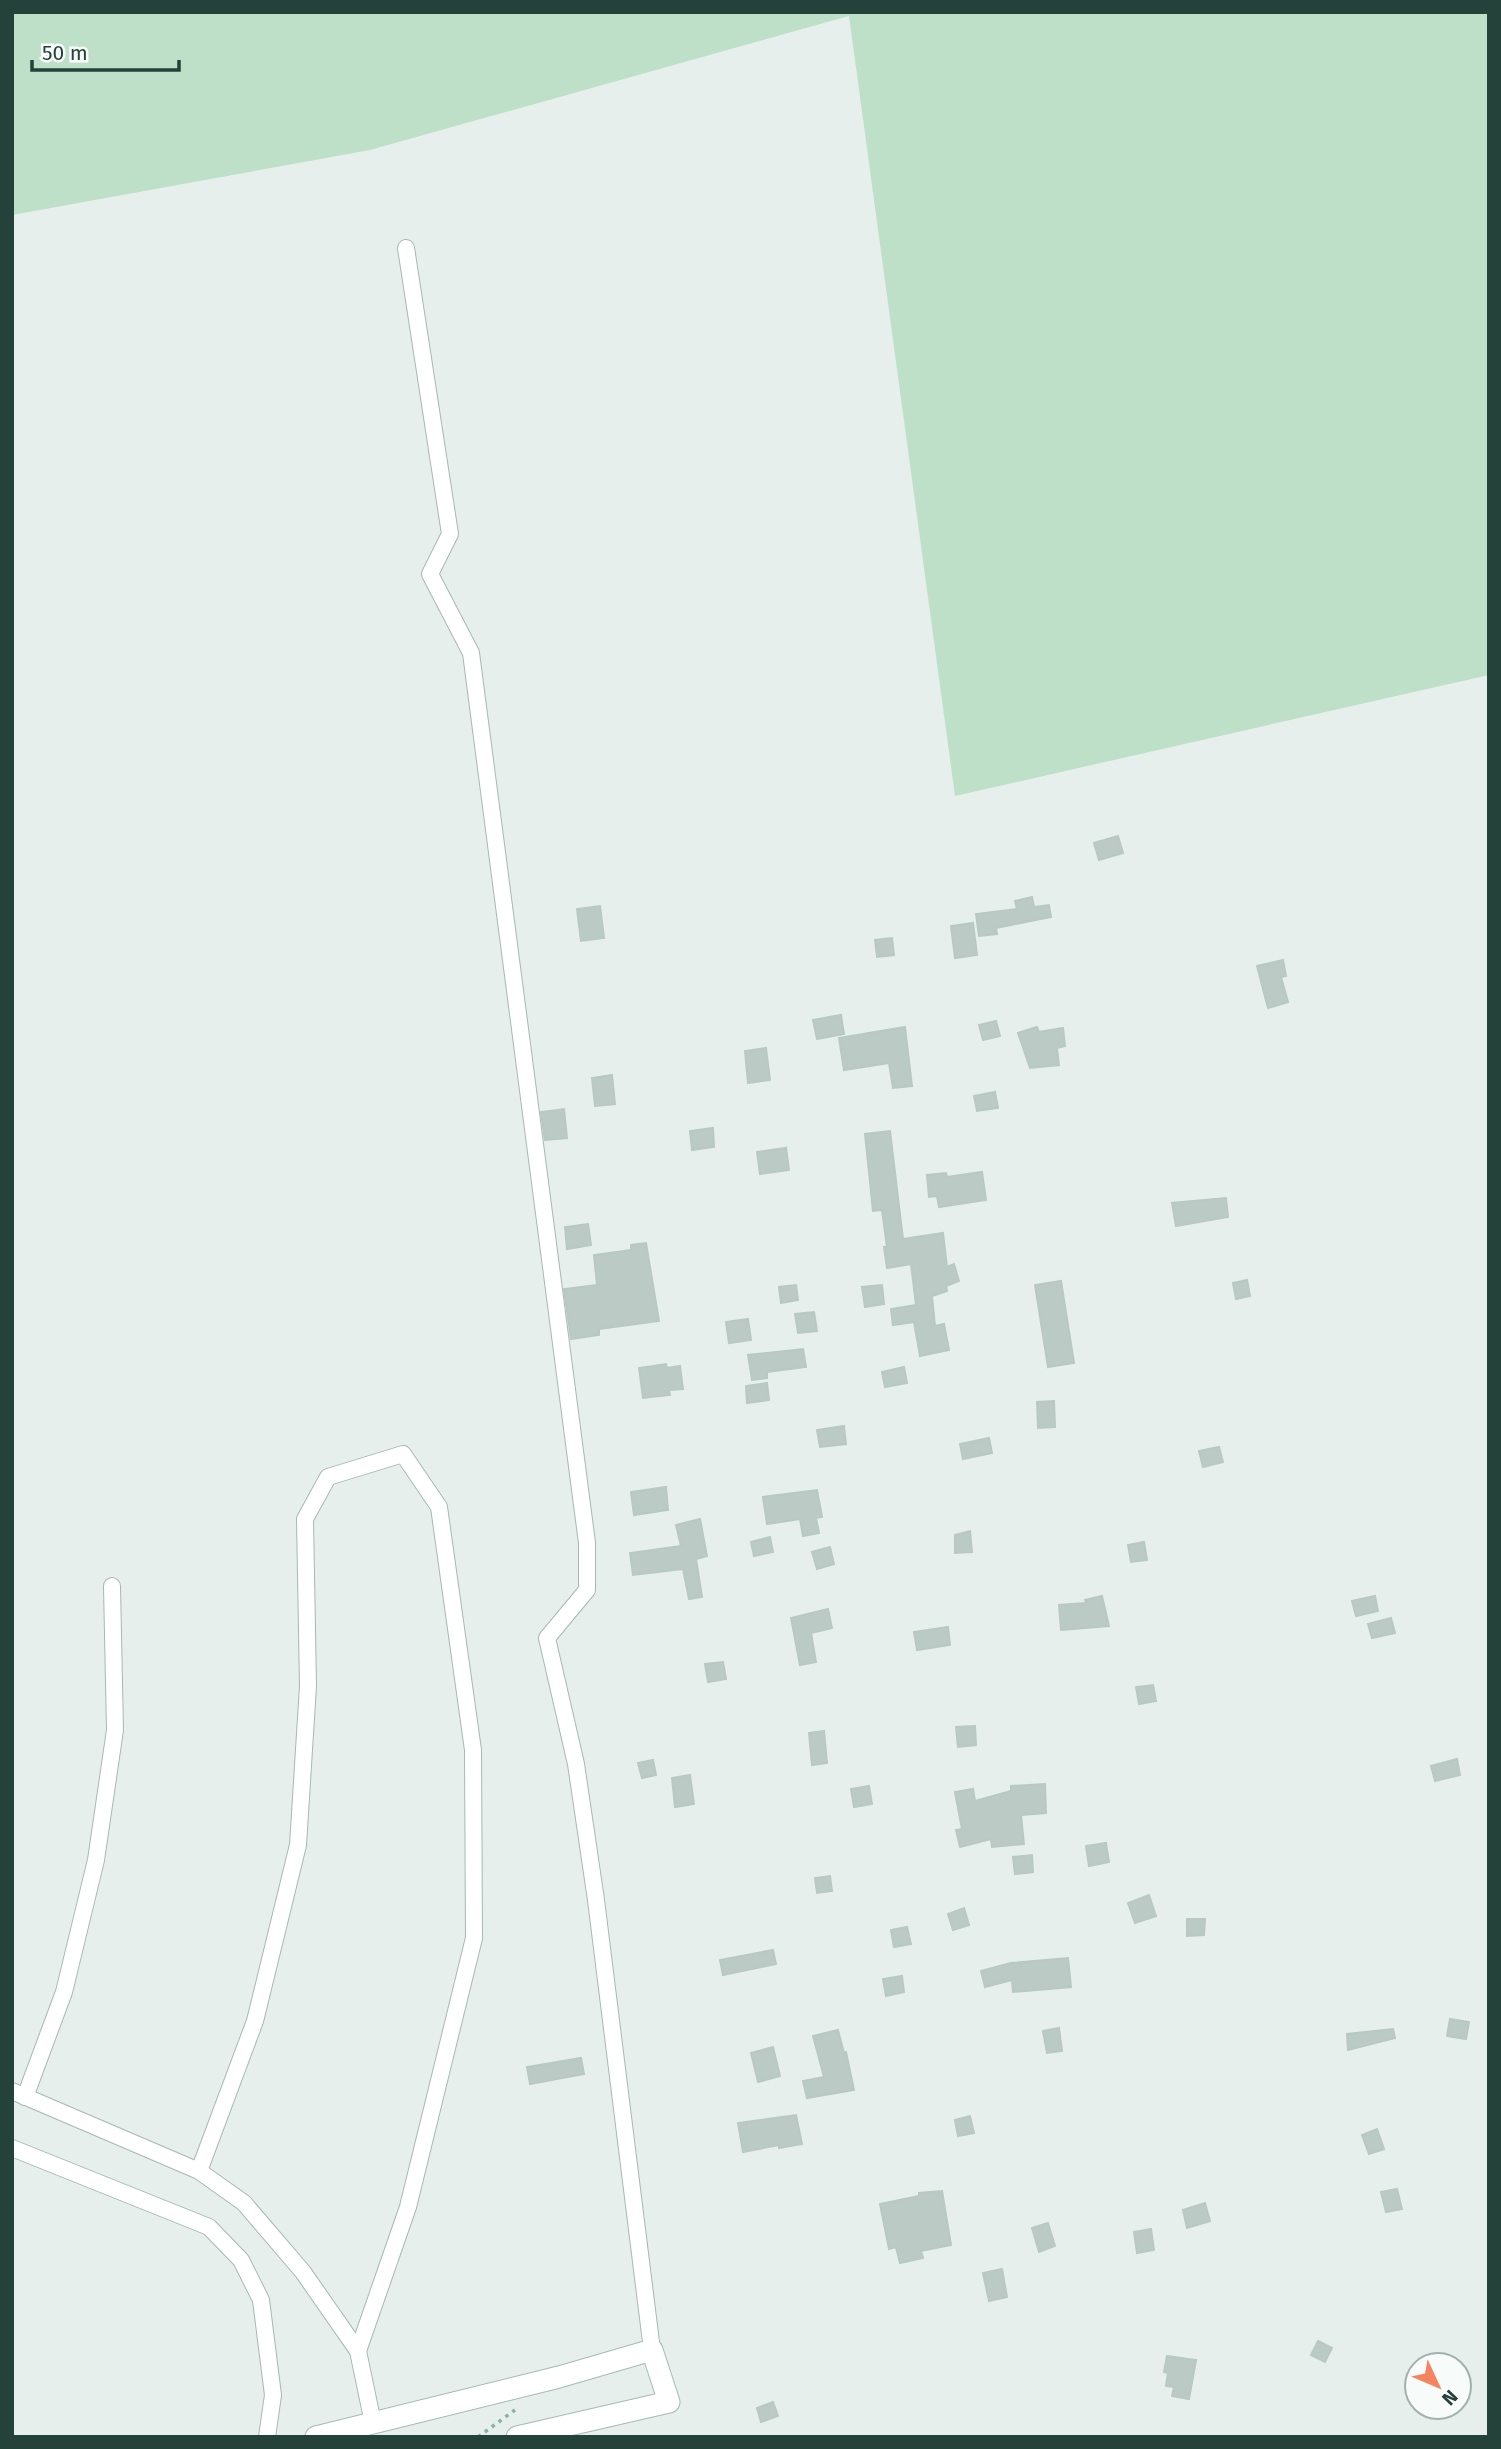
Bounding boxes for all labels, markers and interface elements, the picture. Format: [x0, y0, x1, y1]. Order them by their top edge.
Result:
scale bar [32, 28, 178, 72]
text: 50 m [42, 40, 88, 66]
north arrow [1403, 2351, 1473, 2421]
text: N [1437, 2385, 1463, 2410]

